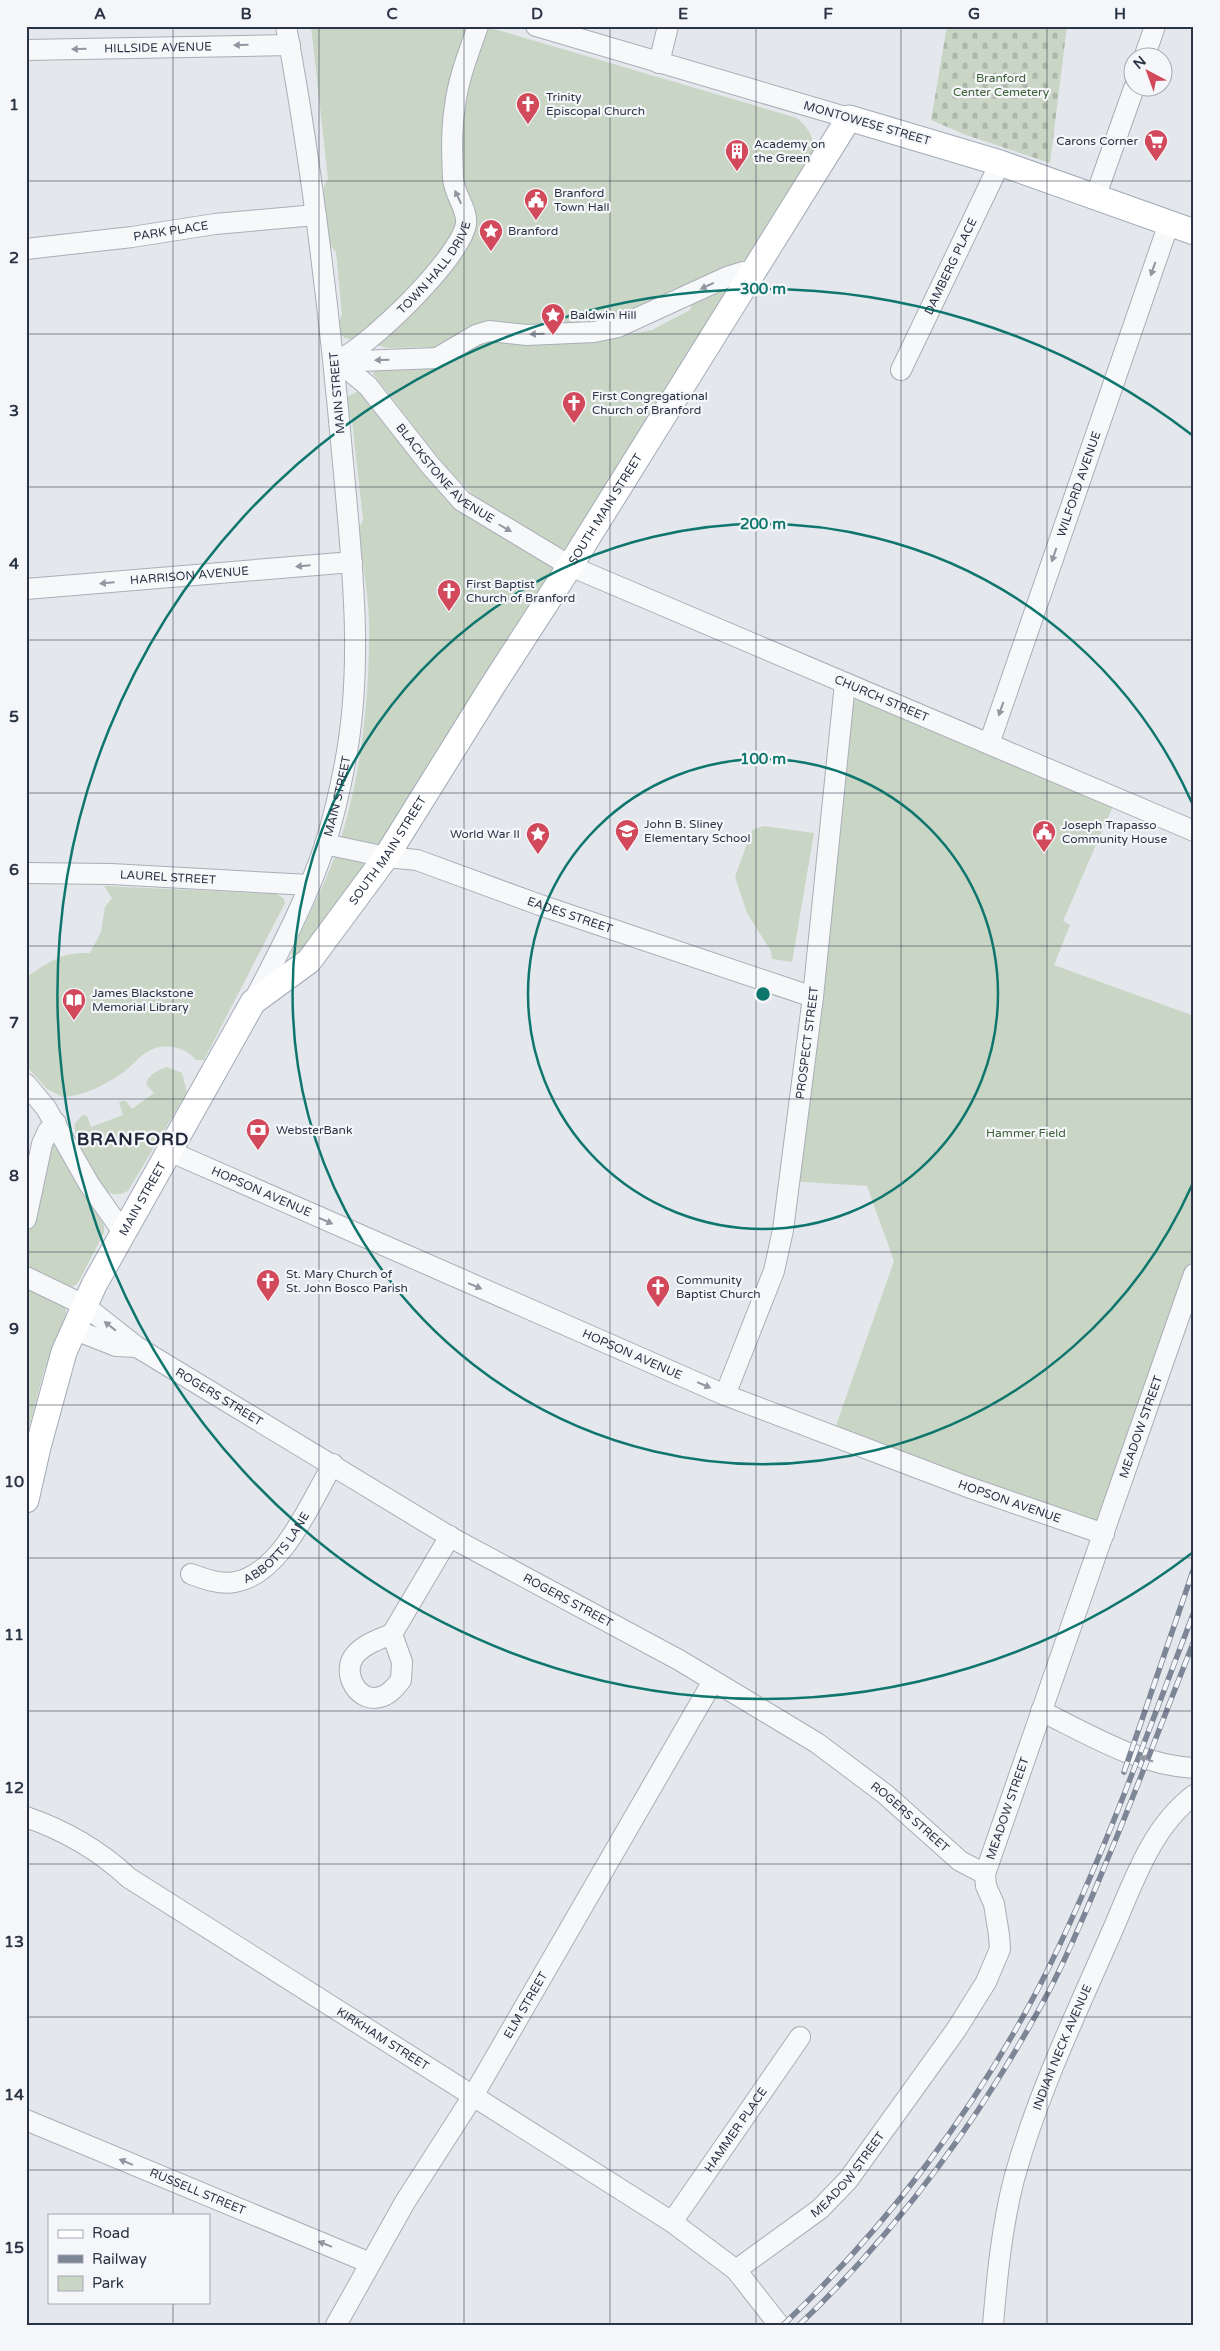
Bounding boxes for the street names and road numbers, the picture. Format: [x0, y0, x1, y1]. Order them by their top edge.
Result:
street label: HILLSIDE AVENUE [104, 39, 212, 56]
street label: MONTOWESE STREET [802, 98, 933, 148]
street label: DAMBERG PLACE [921, 215, 980, 317]
street label: PARK PLACE [132, 218, 210, 244]
street label: TOWN HALL DRIVE [394, 220, 473, 317]
street label: MAIN STREET [326, 351, 348, 435]
street label: BLACKSTONE AVENUE [393, 421, 497, 526]
street label: WILFORD AVENUE [1054, 429, 1104, 539]
street label: SOUTH MAIN STREET [566, 451, 646, 567]
street label: HARRISON AVENUE [129, 564, 250, 587]
street label: CHURCH STREET [832, 672, 932, 725]
street label: MAIN STREET [321, 754, 353, 838]
street label: SOUTH MAIN STREET [346, 793, 429, 907]
street label: LAUREL STREET [119, 868, 217, 887]
street label: EADES STREET [525, 894, 615, 936]
street label: PROSPECT STREET [793, 985, 821, 1100]
street label: MAIN STREET [116, 1159, 169, 1238]
street label: HOPSON AVENUE [209, 1164, 314, 1220]
street label: HOPSON AVENUE [580, 1326, 685, 1383]
street label: ROGERS STREET [173, 1365, 266, 1429]
street label: MEADOW STREET [1116, 1373, 1165, 1480]
street label: HOPSON AVENUE [956, 1477, 1063, 1526]
street label: ABBOTTS LANE [241, 1509, 312, 1586]
street label: ROGERS STREET [521, 1571, 616, 1630]
street label: MEADOW STREET [983, 1755, 1032, 1862]
street label: ROGERS STREET [868, 1779, 953, 1855]
street label: ELM STREET [501, 1969, 551, 2041]
street label: INDIAN NECK AVENUE [1030, 1982, 1095, 2112]
street label: KIRKHAM STREET [334, 2004, 432, 2074]
street label: HAMMER PLACE [701, 2084, 770, 2175]
street label: MEADOW STREET [808, 2129, 888, 2220]
street label: RUSSELL STREET [148, 2165, 248, 2218]

